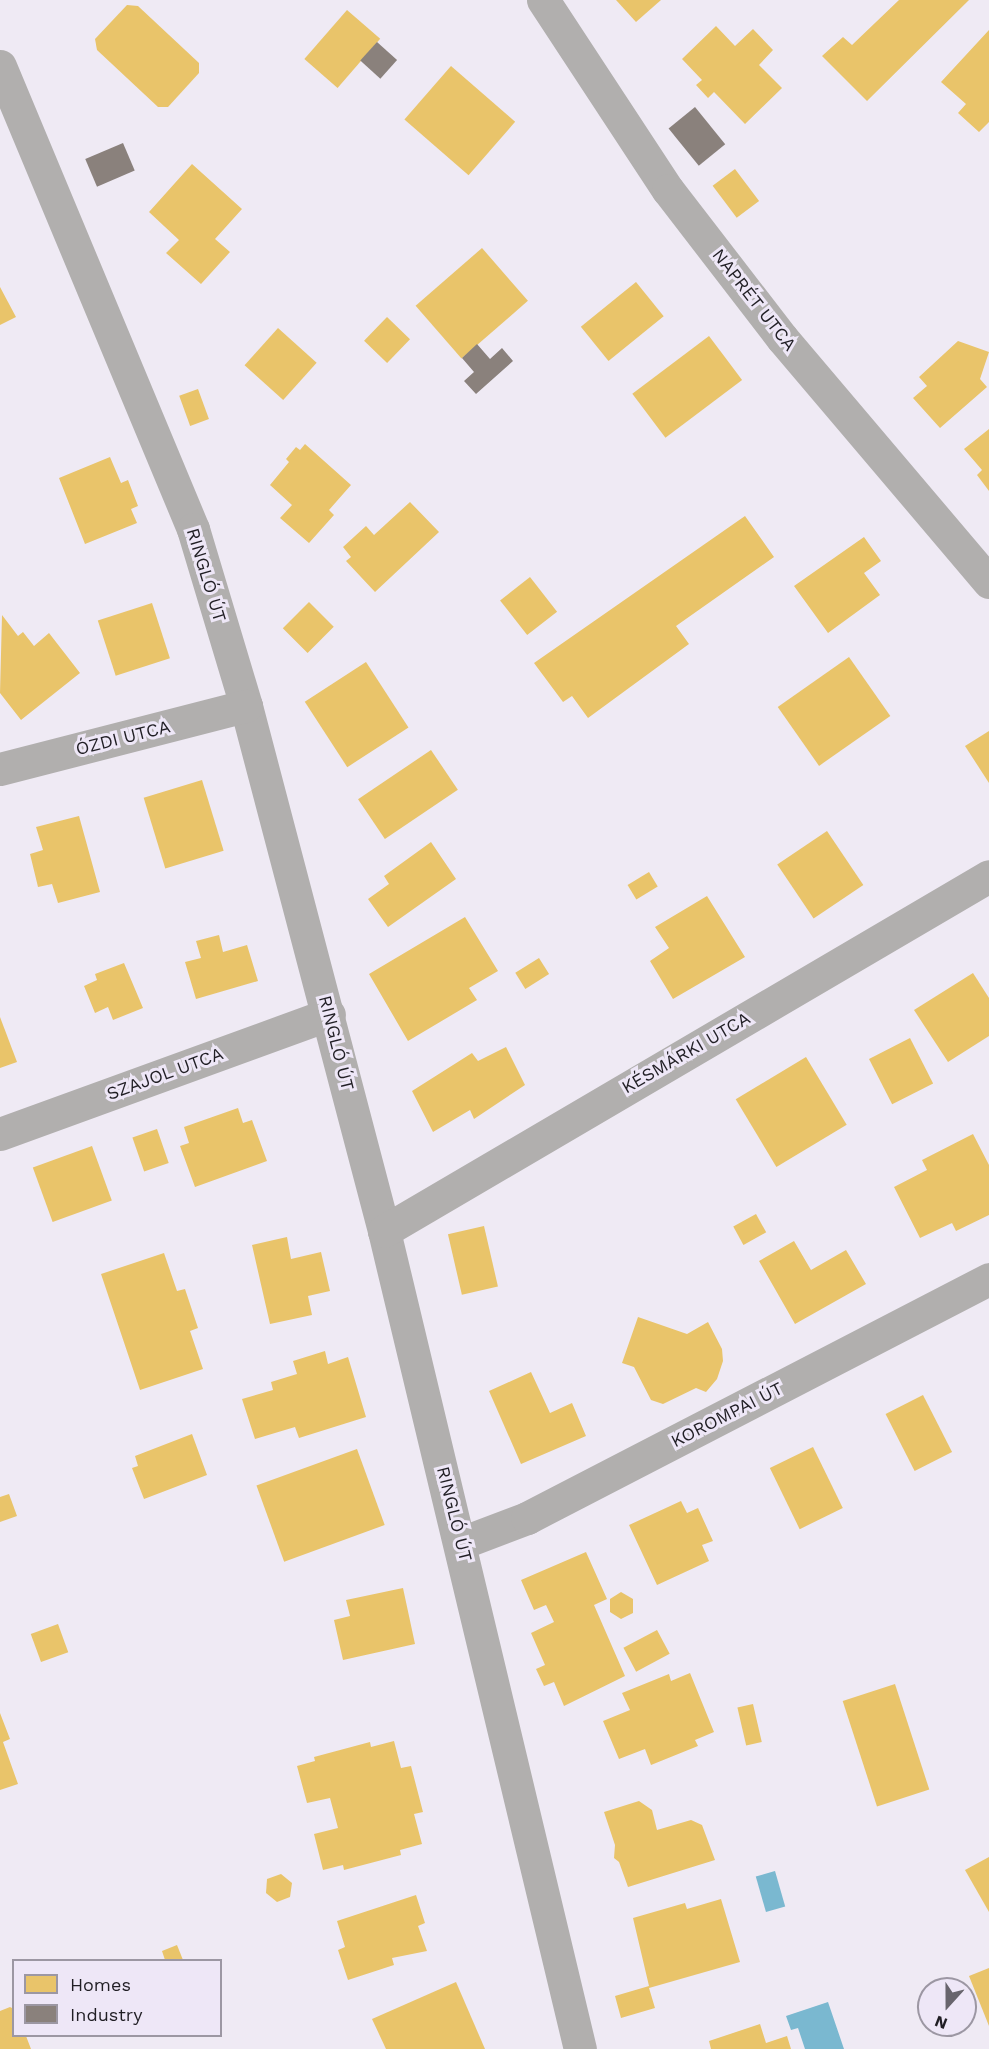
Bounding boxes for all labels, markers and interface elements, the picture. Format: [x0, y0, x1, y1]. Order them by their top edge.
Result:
street label: NAPRÉT UTCA [707, 245, 801, 355]
street label: RINGLÓ ÚT [181, 525, 231, 625]
street label: ÓZDI UTCA [74, 716, 172, 760]
street label: RINGLÓ ÚT [314, 993, 358, 1093]
street label: KÉSMÁRKI UTCA [618, 1007, 754, 1099]
street label: SZAJOL UTCA [104, 1043, 226, 1105]
street label: KOROMPAI ÚT [668, 1378, 786, 1452]
street label: RINGLÓ ÚT [432, 1464, 476, 1564]
legend [12, 1959, 222, 2037]
text: Homes [70, 1974, 131, 1995]
north arrow [917, 1977, 977, 2037]
text: Industry [70, 2004, 142, 2025]
text: N [932, 2011, 950, 2033]

